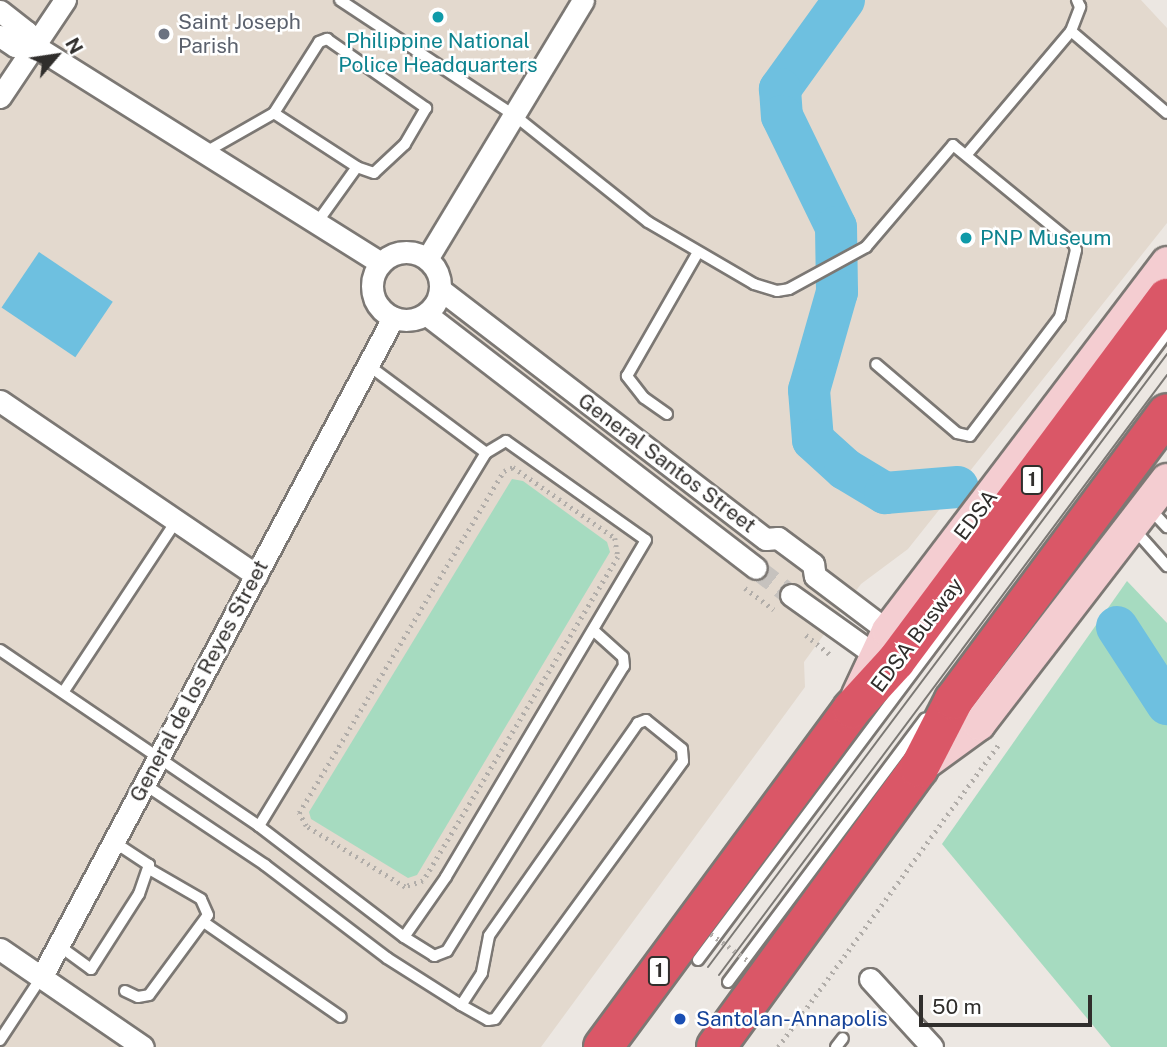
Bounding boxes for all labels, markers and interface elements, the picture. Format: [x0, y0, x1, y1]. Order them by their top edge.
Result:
place label: Saint Joseph Parish [178, 9, 301, 59]
marker: Philippine National Police Headquarters [430, 9, 446, 25]
north arrow [21, 21, 91, 91]
marker: Saint Joseph Parish [156, 26, 172, 42]
place label: Philippine National Police Headquarters [338, 28, 538, 78]
text: N [61, 34, 88, 58]
place label: PNP Museum [980, 225, 1111, 251]
marker: PNP Museum [958, 230, 974, 246]
street label: General Santos Street [573, 388, 761, 538]
road number: 1 [1020, 464, 1044, 495]
street label: EDSA [949, 485, 1003, 545]
street label: General de los Reyes Street [124, 556, 274, 806]
street label: EDSA Busway [866, 573, 968, 697]
road number: 1 [647, 956, 671, 987]
scale bar [922, 981, 1095, 1025]
text: 50 m [932, 994, 982, 1019]
place label: Santolan-Annapolis [696, 1006, 888, 1032]
marker: Santolan-Annapolis [670, 1009, 690, 1029]

